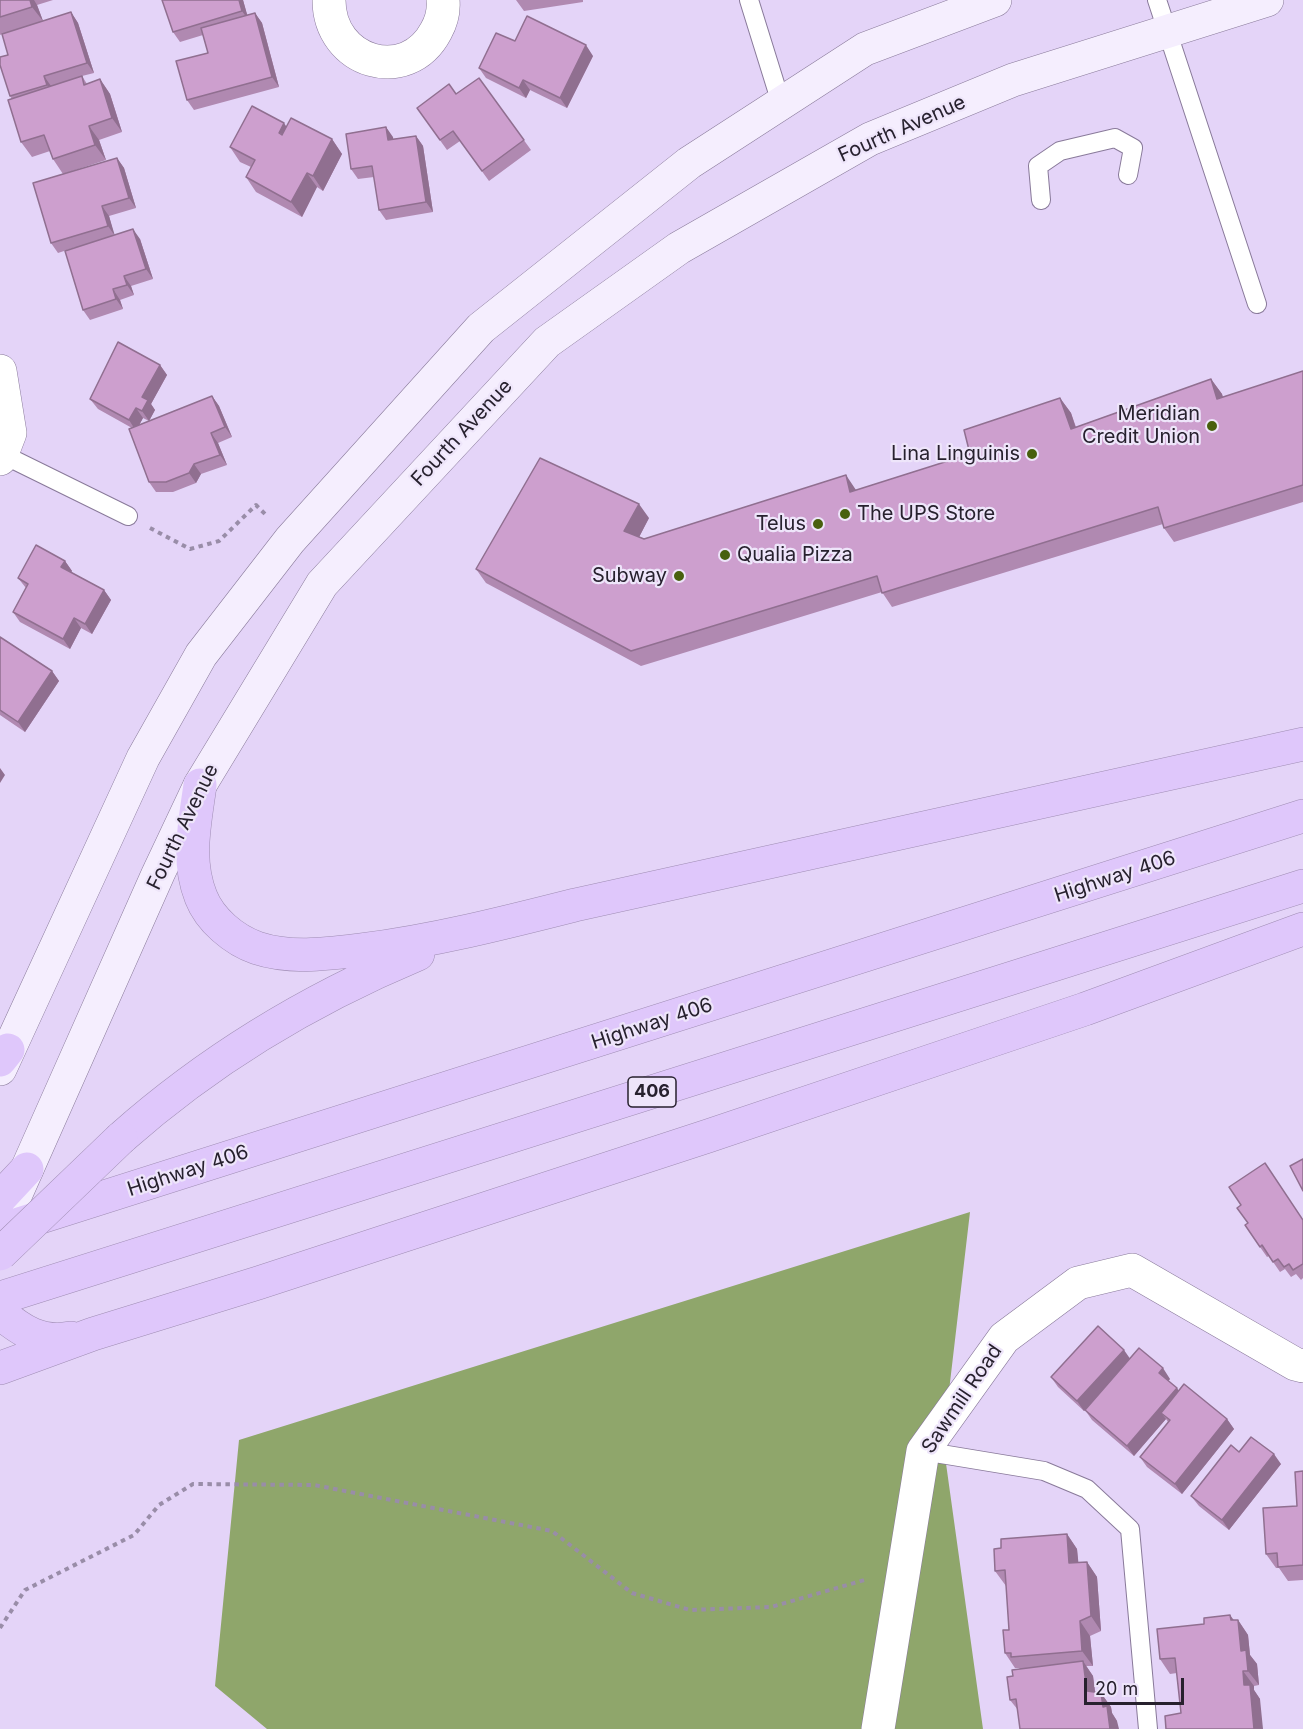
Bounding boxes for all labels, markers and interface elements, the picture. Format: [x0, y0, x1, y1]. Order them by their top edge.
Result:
street label: Fourth Avenue [835, 90, 969, 168]
street label: Fourth Avenue [407, 375, 517, 491]
place label: Meridian Credit Union [1082, 402, 1200, 449]
marker: Meridian Credit Union [1205, 419, 1219, 433]
place label: Lina Linguinis [891, 442, 1020, 466]
marker: Lina Linguinis [1025, 447, 1039, 461]
place label: The UPS Store [857, 502, 995, 526]
marker: The UPS Store [838, 507, 852, 521]
place label: Telus [756, 512, 806, 536]
marker: Telus [811, 517, 825, 531]
place label: Qualia Pizza [737, 543, 853, 567]
marker: Qualia Pizza [718, 548, 732, 562]
place label: Subway [592, 564, 667, 588]
marker: Subway [672, 569, 686, 583]
street label: Fourth Avenue [142, 760, 224, 894]
street label: Highway 406 [1051, 846, 1179, 908]
street label: Highway 406 [588, 993, 716, 1055]
road number: 406 [628, 1077, 676, 1107]
street label: Highway 406 [124, 1140, 252, 1202]
street label: Sawmill Road [917, 1340, 1007, 1458]
scale bar [1087, 1666, 1188, 1704]
text: 20 m [1095, 1678, 1138, 1699]

